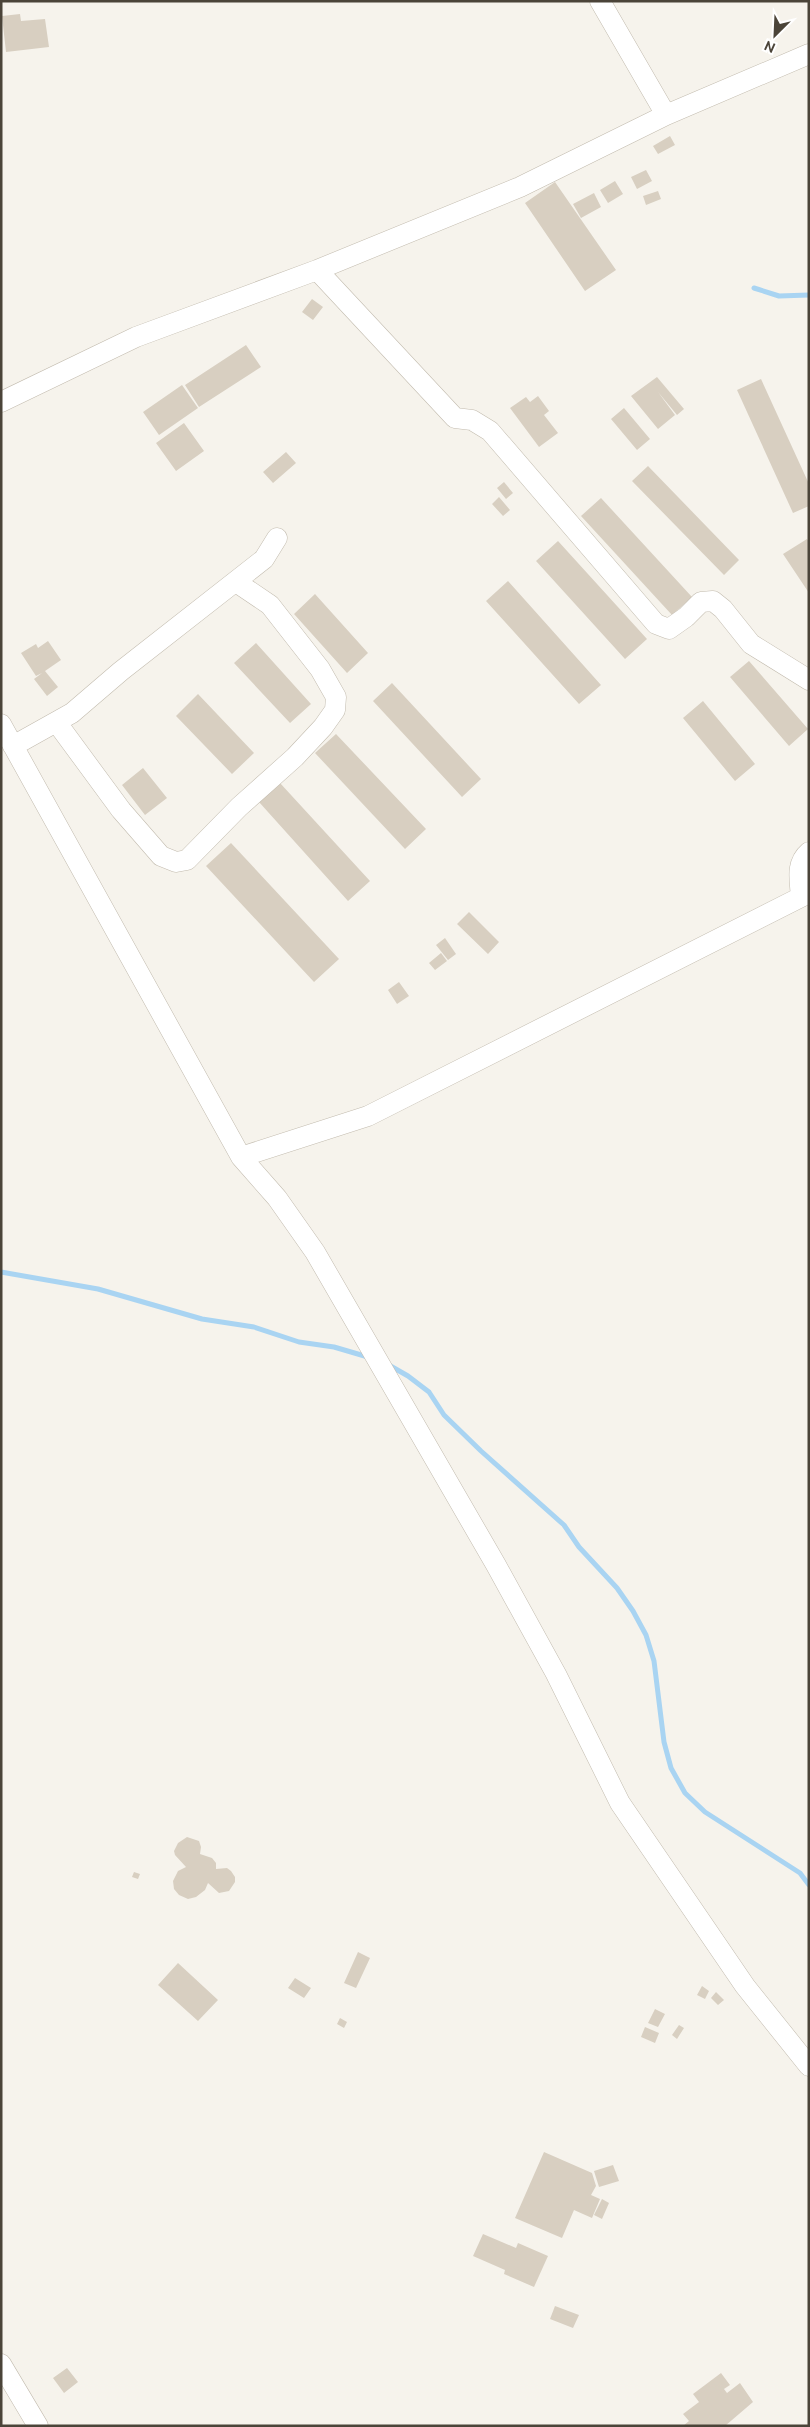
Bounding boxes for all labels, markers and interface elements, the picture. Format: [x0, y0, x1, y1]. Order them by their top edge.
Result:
north arrow [750, 10, 800, 60]
text: N [762, 37, 778, 56]

